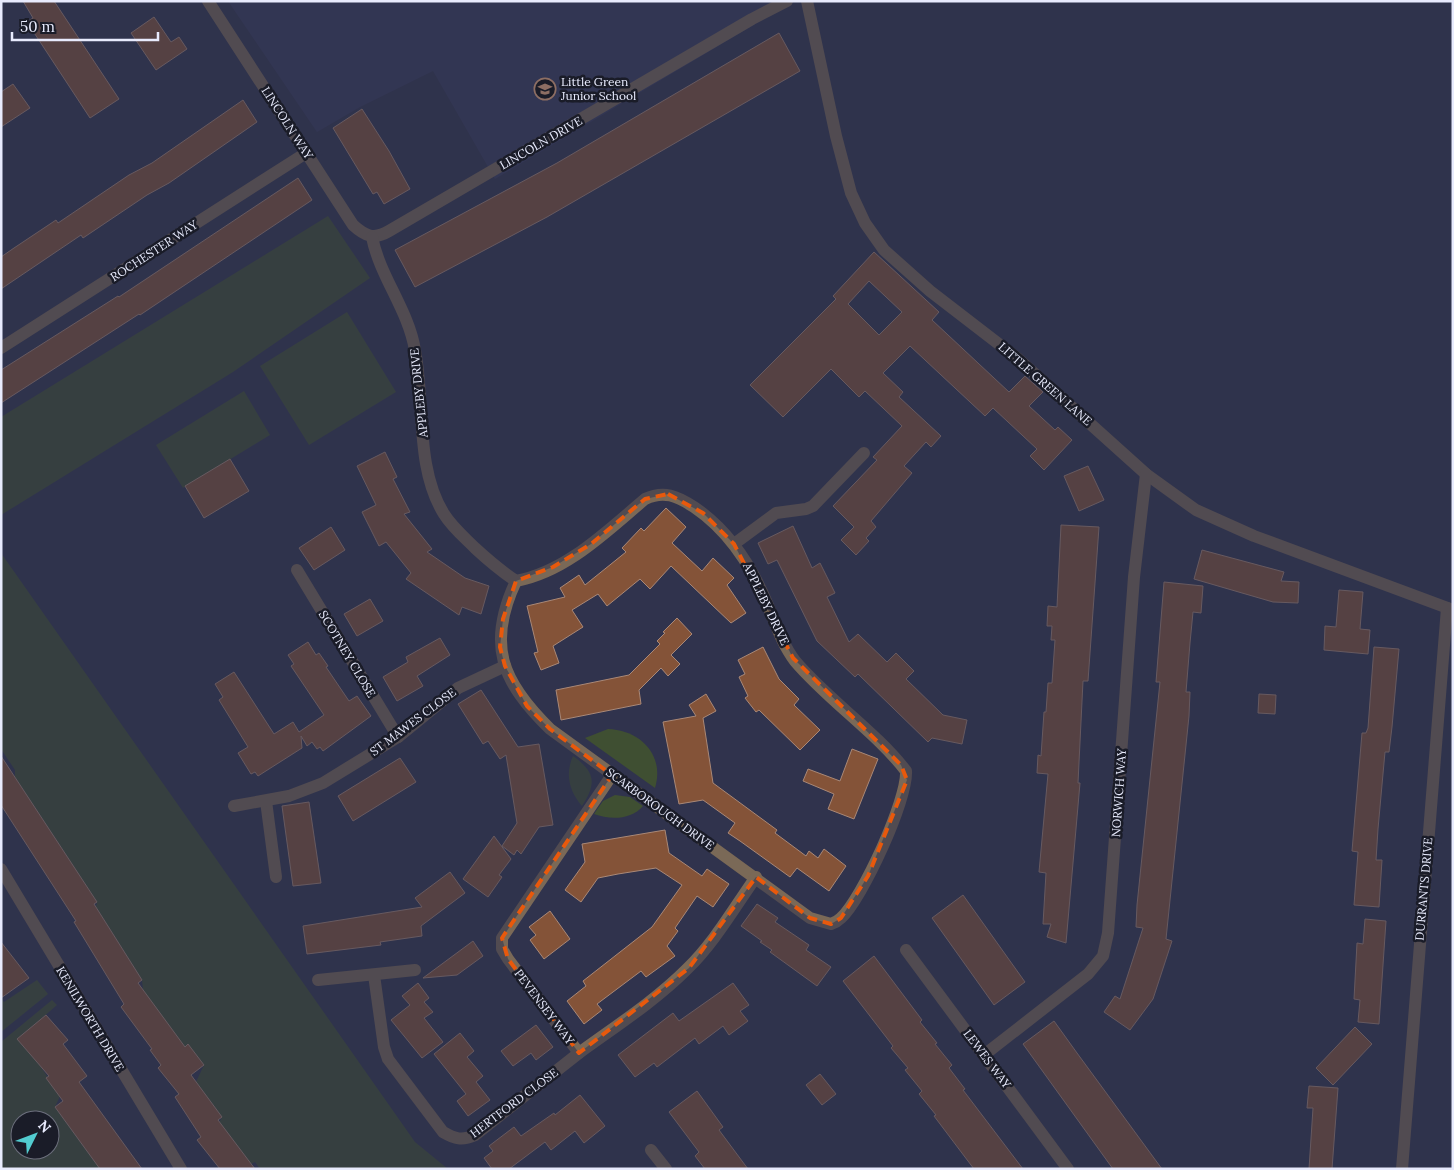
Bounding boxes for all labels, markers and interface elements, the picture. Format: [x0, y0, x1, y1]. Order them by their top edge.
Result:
scale bar [12, 10, 159, 42]
text: 50 m [20, 17, 55, 36]
place label: Little Green Junior School [560, 74, 636, 103]
school or university icon: Little Green Junior School [533, 77, 557, 101]
street label: LINCOLN WAY [258, 84, 317, 162]
street label: LINCOLN DRIVE [497, 113, 585, 172]
street label: ROCHESTER WAY [107, 217, 201, 284]
street label: LITTLE GREEN LANE [995, 339, 1095, 428]
street label: APPLEBY DRIVE [406, 348, 431, 440]
street label: APPLEBY DRIVE [740, 559, 793, 647]
street label: SCOTNEY CLOSE [316, 608, 379, 700]
street label: ST MAWES CLOSE [367, 684, 459, 759]
street label: NORWICH WAY [1108, 748, 1129, 838]
street label: SCARBOROUGH DRIVE [603, 764, 717, 853]
street label: DURRANTS DRIVE [1412, 837, 1435, 941]
street label: KENILWORTH DRIVE [53, 964, 128, 1074]
street label: PEVENSEY WAY [511, 966, 578, 1048]
street label: LEWES WAY [960, 1026, 1015, 1091]
street label: HERTFORD CLOSE [467, 1065, 561, 1141]
north arrow [10, 1110, 60, 1160]
text: N [34, 1116, 55, 1136]

